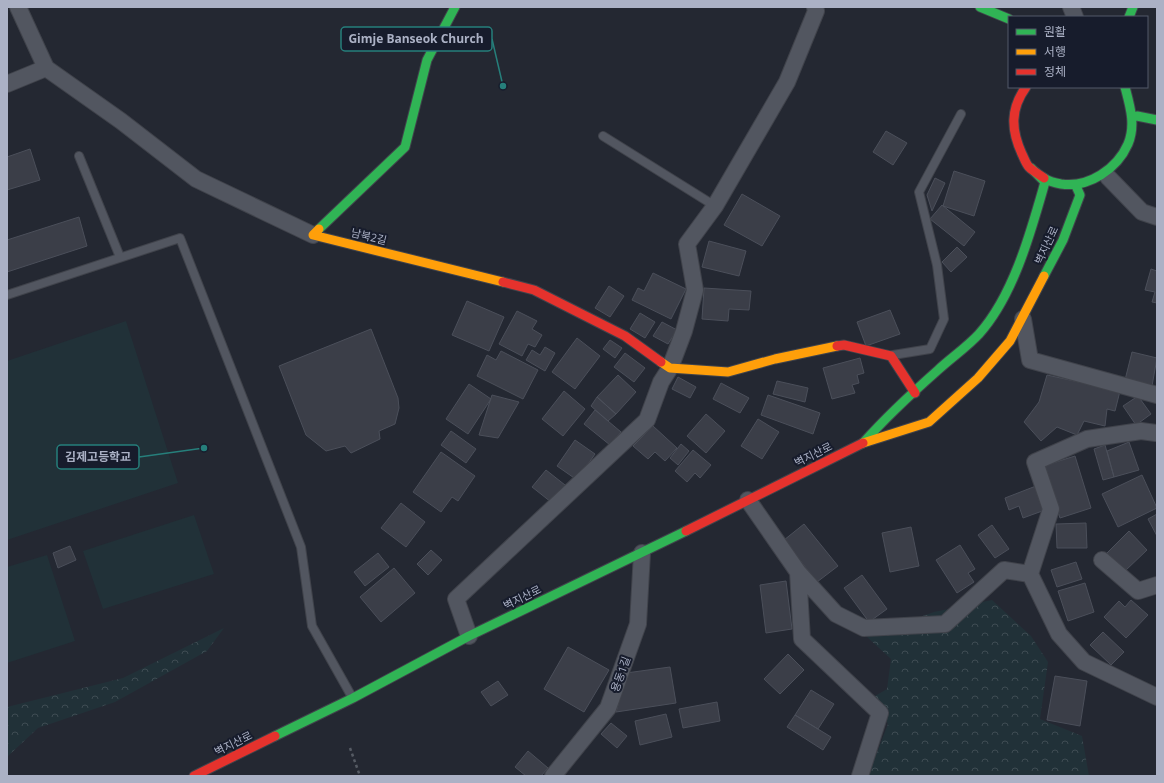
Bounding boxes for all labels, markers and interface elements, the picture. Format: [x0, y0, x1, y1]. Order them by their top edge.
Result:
legend [1008, 16, 1148, 88]
text: 원활 [1044, 23, 1066, 40]
callout: Gimje Banseok Church [341, 27, 492, 51]
text: Gimje Banseok Church [348, 30, 484, 47]
text: 서행 [1044, 43, 1066, 60]
text: 정체 [1044, 63, 1066, 80]
street label: 벽지산로 [1031, 223, 1061, 267]
street label: 남북2길 [349, 224, 389, 248]
street label: 벽지산로 [792, 438, 834, 470]
callout: 김제고등학교 [57, 445, 139, 469]
text: 김제고등학교 [65, 448, 131, 465]
street label: 벽지산로 [501, 581, 543, 613]
street label: 용동1길 [607, 654, 633, 694]
street label: 벽지산로 [212, 727, 254, 759]

